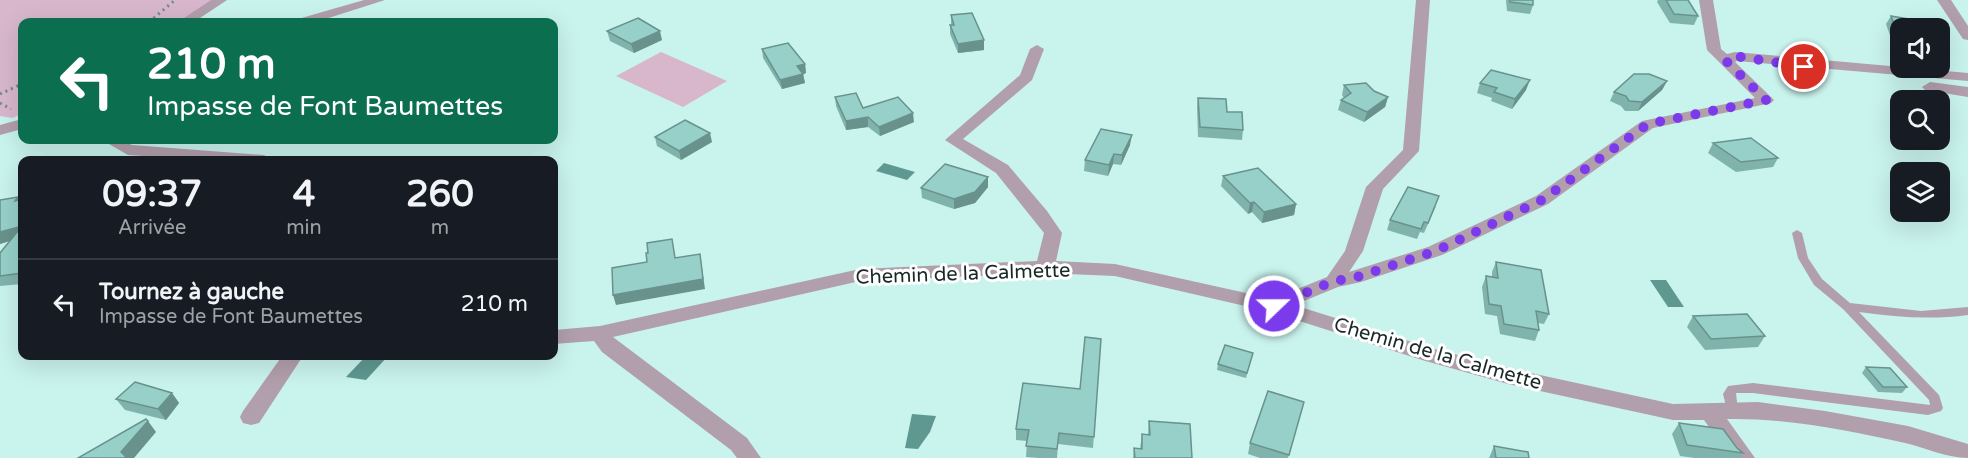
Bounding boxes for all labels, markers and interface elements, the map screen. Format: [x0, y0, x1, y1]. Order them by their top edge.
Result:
map controls [1890, 18, 1950, 222]
button: sound [1890, 18, 1950, 78]
text: 210 m [147, 39, 276, 90]
pin [1778, 41, 1829, 92]
icon: left [48, 42, 126, 120]
icon: arrive [1787, 50, 1820, 83]
text: Impasse de Font Baumettes [147, 90, 503, 123]
button: search [1890, 90, 1950, 150]
button: layers [1890, 162, 1950, 222]
text: 09:37 [102, 173, 202, 216]
text: 4 [293, 173, 315, 216]
text: 260 [406, 173, 474, 216]
text: Arrivée [118, 216, 186, 240]
text: min [286, 216, 322, 240]
text: m [431, 216, 449, 240]
street label: Chemin de la Calmette [855, 258, 1071, 290]
position arrow [1242, 274, 1306, 338]
text: Tournez à gauche [99, 279, 284, 305]
icon: left [48, 288, 81, 321]
text: 210 m [461, 291, 528, 317]
text: Impasse de Font Baumettes [99, 305, 363, 329]
street label: Chemin de la Calmette [1331, 313, 1544, 395]

